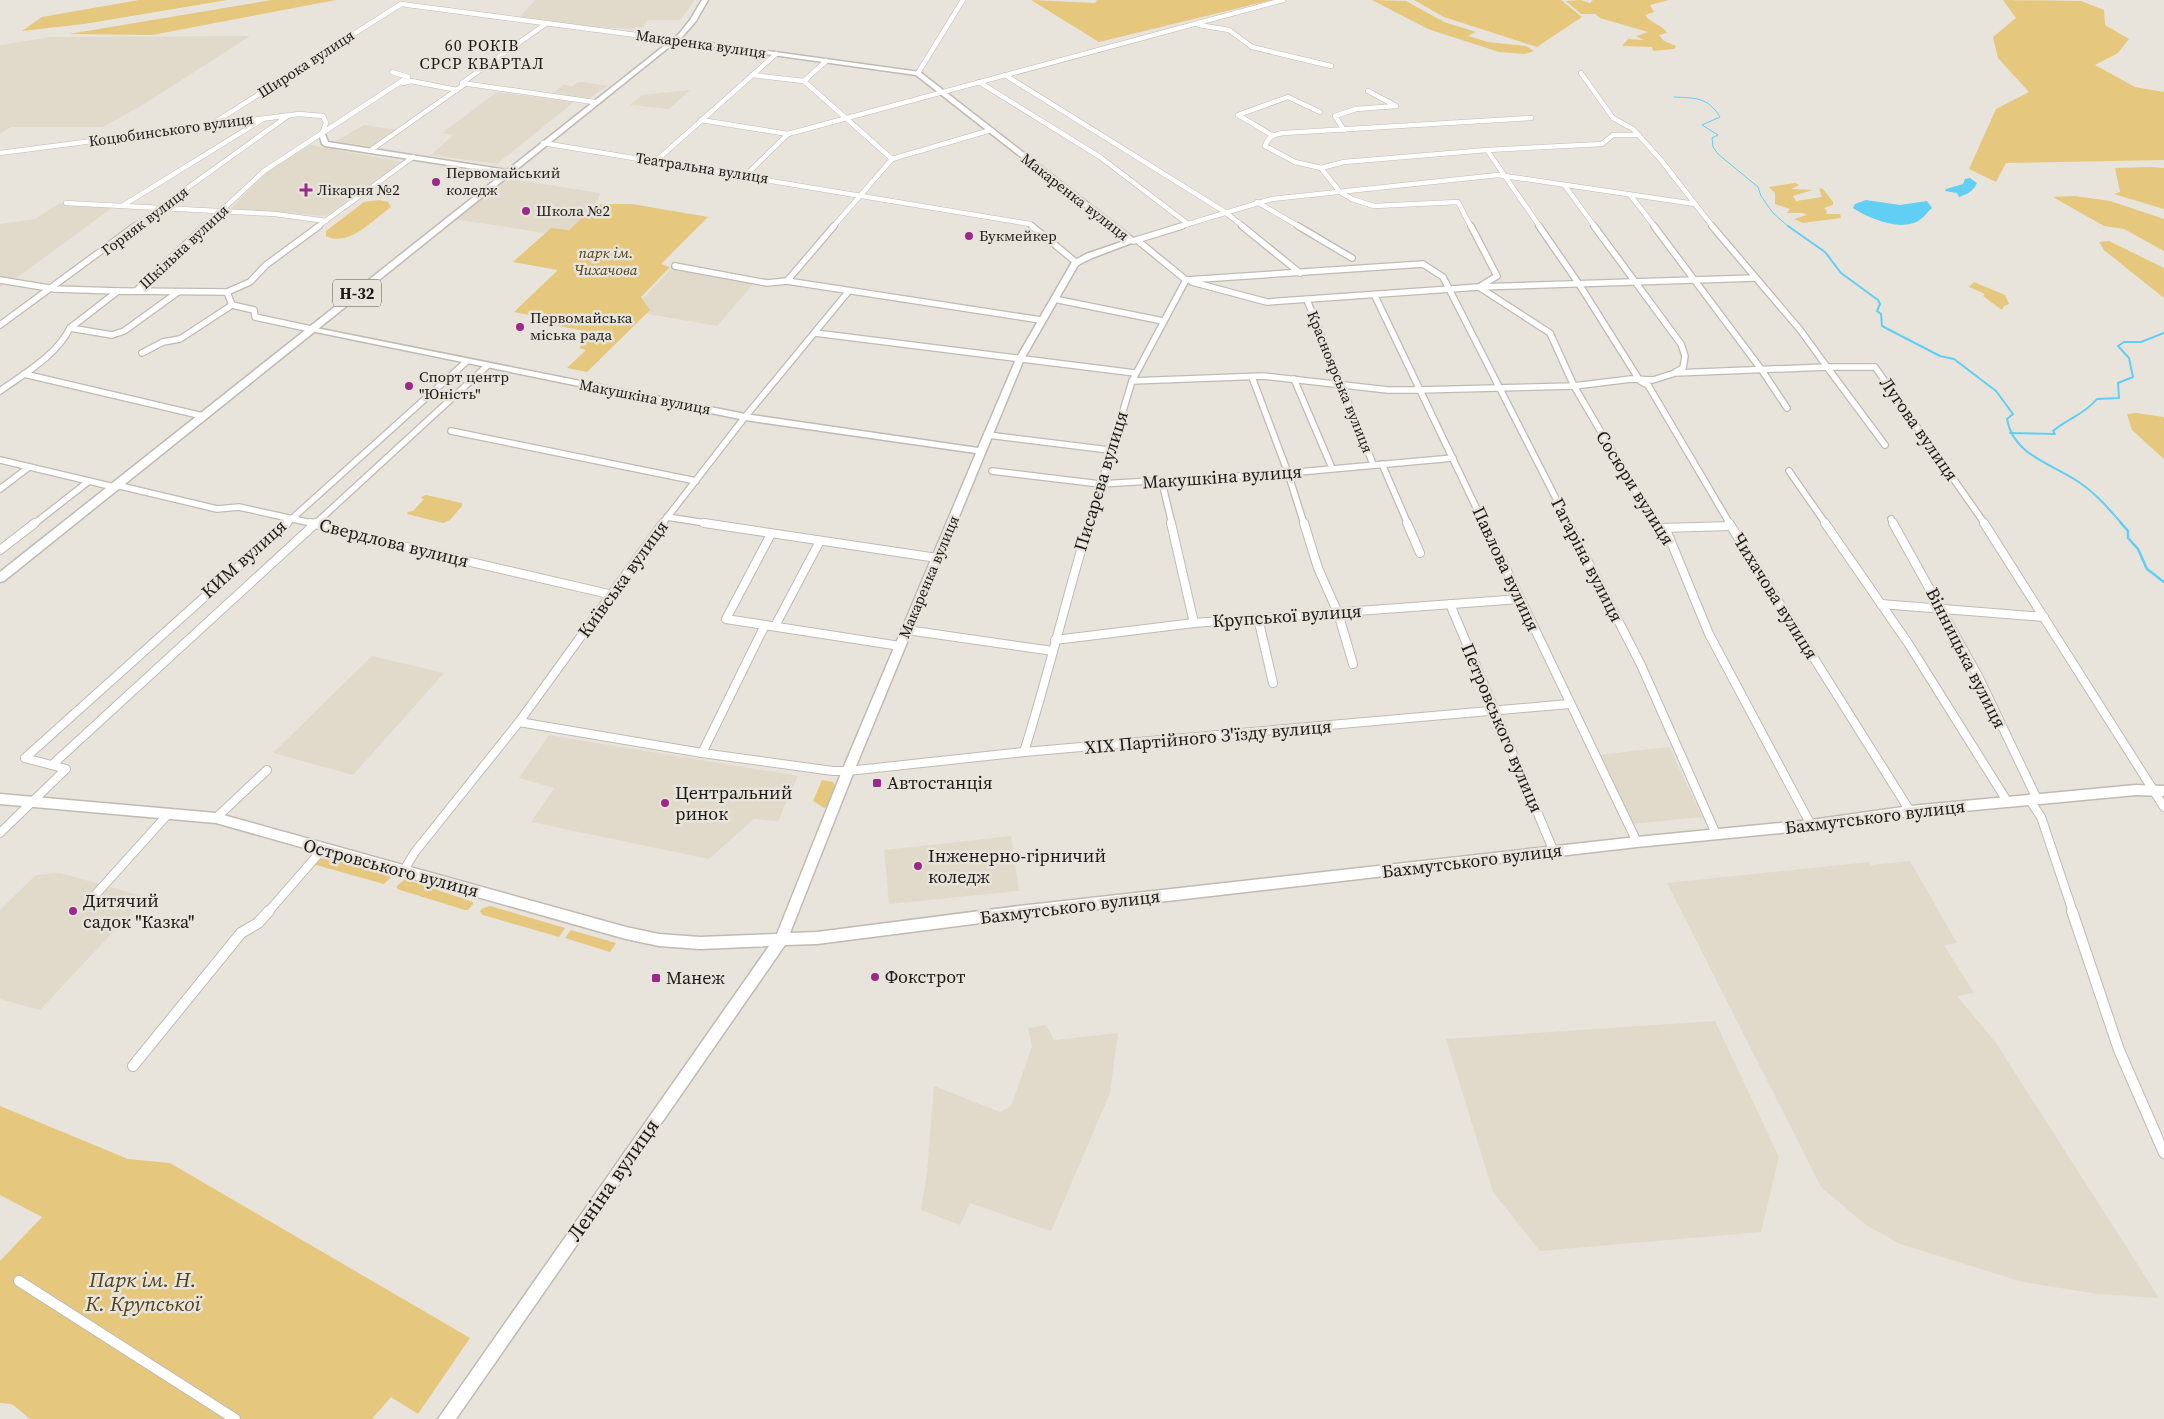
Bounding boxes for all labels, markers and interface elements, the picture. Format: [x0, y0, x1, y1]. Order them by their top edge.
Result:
street label: Широка вулиця [253, 24, 358, 103]
street label: Макаренка вулиця [634, 24, 768, 63]
district label: 60 РОКІВ СРСР КВАРТАЛ [419, 34, 545, 74]
street label: Коцюбинського вулиця [87, 108, 255, 151]
street label: Театральна вулиця [634, 147, 770, 188]
street label: Макаренка вулиця [1017, 148, 1134, 245]
place label: Первомайський коледж [446, 162, 561, 200]
marker: Первомайський коледж [430, 176, 442, 188]
place label: Лікарня №2 [317, 179, 400, 200]
street label: Горняк вулиця [97, 181, 192, 260]
marker: Лікарня №2 [299, 183, 313, 197]
street label: Шкільна вулиця [134, 200, 233, 294]
place label: Школа №2 [536, 200, 610, 221]
marker: Школа №2 [520, 205, 532, 217]
place label: Букмейкер [979, 225, 1057, 246]
marker: Букмейкер [963, 230, 975, 242]
park label: парк ім. Чихачова [574, 242, 638, 280]
road number: Н-32 [333, 280, 381, 306]
place label: Первомайська міська рада [530, 307, 633, 345]
street label: Красноярська вулиця [1302, 308, 1379, 456]
marker: Первомайська міська рада [514, 321, 526, 333]
place label: Спорт центр "Юність" [419, 366, 509, 404]
street label: Лугова вулиця [1874, 372, 1965, 486]
street label: Макушкіна вулиця [578, 373, 713, 420]
marker: Спорт центр "Юність" [403, 380, 415, 392]
street label: Писарєва вулиця [1067, 408, 1134, 554]
street label: Сосюри вулиця [1590, 426, 1681, 550]
street label: Макушкіна вулиця [1141, 458, 1303, 495]
street label: Гагаріна вулиця [1545, 493, 1630, 626]
street label: Павлова вулиця [1467, 502, 1546, 635]
street label: Свердлова вулиця [317, 512, 471, 573]
street label: Макаренка вулиця [893, 512, 964, 641]
street label: КИМ вулиця [196, 514, 292, 604]
street label: Київська вулиця [572, 515, 674, 642]
street label: Чихачова вулиця [1726, 528, 1824, 664]
street label: Вінницька вулиця [1920, 583, 2013, 732]
street label: Крупської вулиця [1212, 598, 1362, 633]
street label: Петровського вулиця [1455, 639, 1549, 816]
street label: XIX Партійного З'їзду вулиця [1083, 713, 1332, 760]
place label: Автостанція [887, 770, 993, 795]
marker: Автостанція [871, 777, 883, 789]
place label: Центральний ринок [675, 780, 792, 826]
street label: Бахмутського вулиця [1783, 793, 1966, 840]
marker: Центральний ринок [659, 797, 671, 809]
street label: Островського вулиця [301, 832, 482, 903]
street label: Бахмутського вулиця [1380, 837, 1563, 884]
place label: Інженерно-гірничий коледж [928, 843, 1106, 889]
marker: Інженерно-гірничий коледж [912, 860, 924, 872]
street label: Бахмутського вулиця [978, 883, 1161, 930]
place label: Дитячий садок "Казка" [83, 888, 194, 934]
marker: Дитячий садок "Казка" [67, 905, 79, 917]
place label: Фокстрот [885, 964, 966, 989]
place label: Манеж [666, 965, 725, 990]
marker: Фокстрот [869, 971, 881, 983]
marker: Манеж [650, 972, 662, 984]
street label: Леніна вулиця [560, 1113, 666, 1247]
park label: Парк ім. Н. К. Крупської [84, 1265, 202, 1318]

